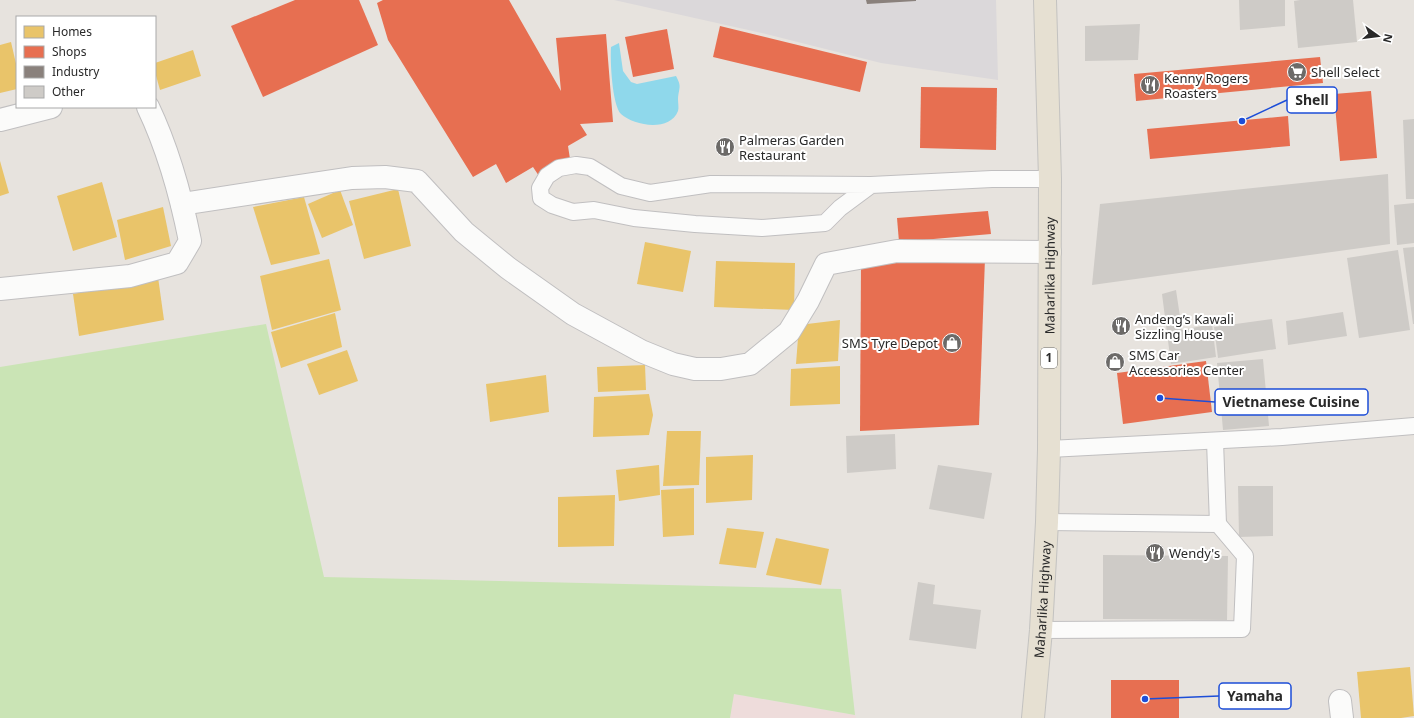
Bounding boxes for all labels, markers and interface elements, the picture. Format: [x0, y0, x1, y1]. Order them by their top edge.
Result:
legend [16, 16, 156, 108]
north arrow [1358, 16, 1398, 56]
text: Homes [52, 23, 92, 40]
text: N [1380, 32, 1397, 45]
text: Shops [52, 43, 87, 60]
supermarket icon: Shell Select [1286, 61, 1308, 83]
text: Industry [52, 63, 100, 80]
place label: Shell Select [1311, 63, 1380, 81]
place label: Kenny Rogers Roasters [1164, 69, 1248, 102]
restaurant icon: Kenny Rogers Roasters [1139, 74, 1161, 96]
text: Other [52, 83, 85, 100]
callout: Shell [1287, 87, 1337, 113]
text: Shell [1295, 90, 1329, 109]
place label: Palmeras Garden Restaurant [739, 131, 844, 164]
restaurant icon: Palmeras Garden Restaurant [714, 136, 736, 158]
street label: Maharlika Highway [1040, 216, 1059, 334]
place label: Andeng’s Kawali Sizzling House [1135, 310, 1234, 343]
restaurant icon: Andeng’s Kawali Sizzling House [1110, 315, 1132, 337]
shop icon: SMS Tyre Depot [941, 332, 963, 354]
place label: SMS Tyre Depot [842, 334, 938, 352]
place label: SMS Car Accessories Center [1129, 346, 1245, 379]
road number: 1 [1041, 348, 1057, 368]
shop icon: SMS Car Accessories Center [1104, 351, 1126, 373]
callout: Vietnamese Cuisine [1215, 389, 1368, 415]
text: Vietnamese Cuisine [1222, 392, 1360, 411]
street label: Maharlika Highway [1029, 540, 1055, 659]
restaurant icon: Wendy's [1144, 542, 1166, 564]
place label: Wendy's [1169, 544, 1220, 562]
callout: Yamaha [1219, 683, 1291, 709]
text: Yamaha [1227, 686, 1283, 705]

